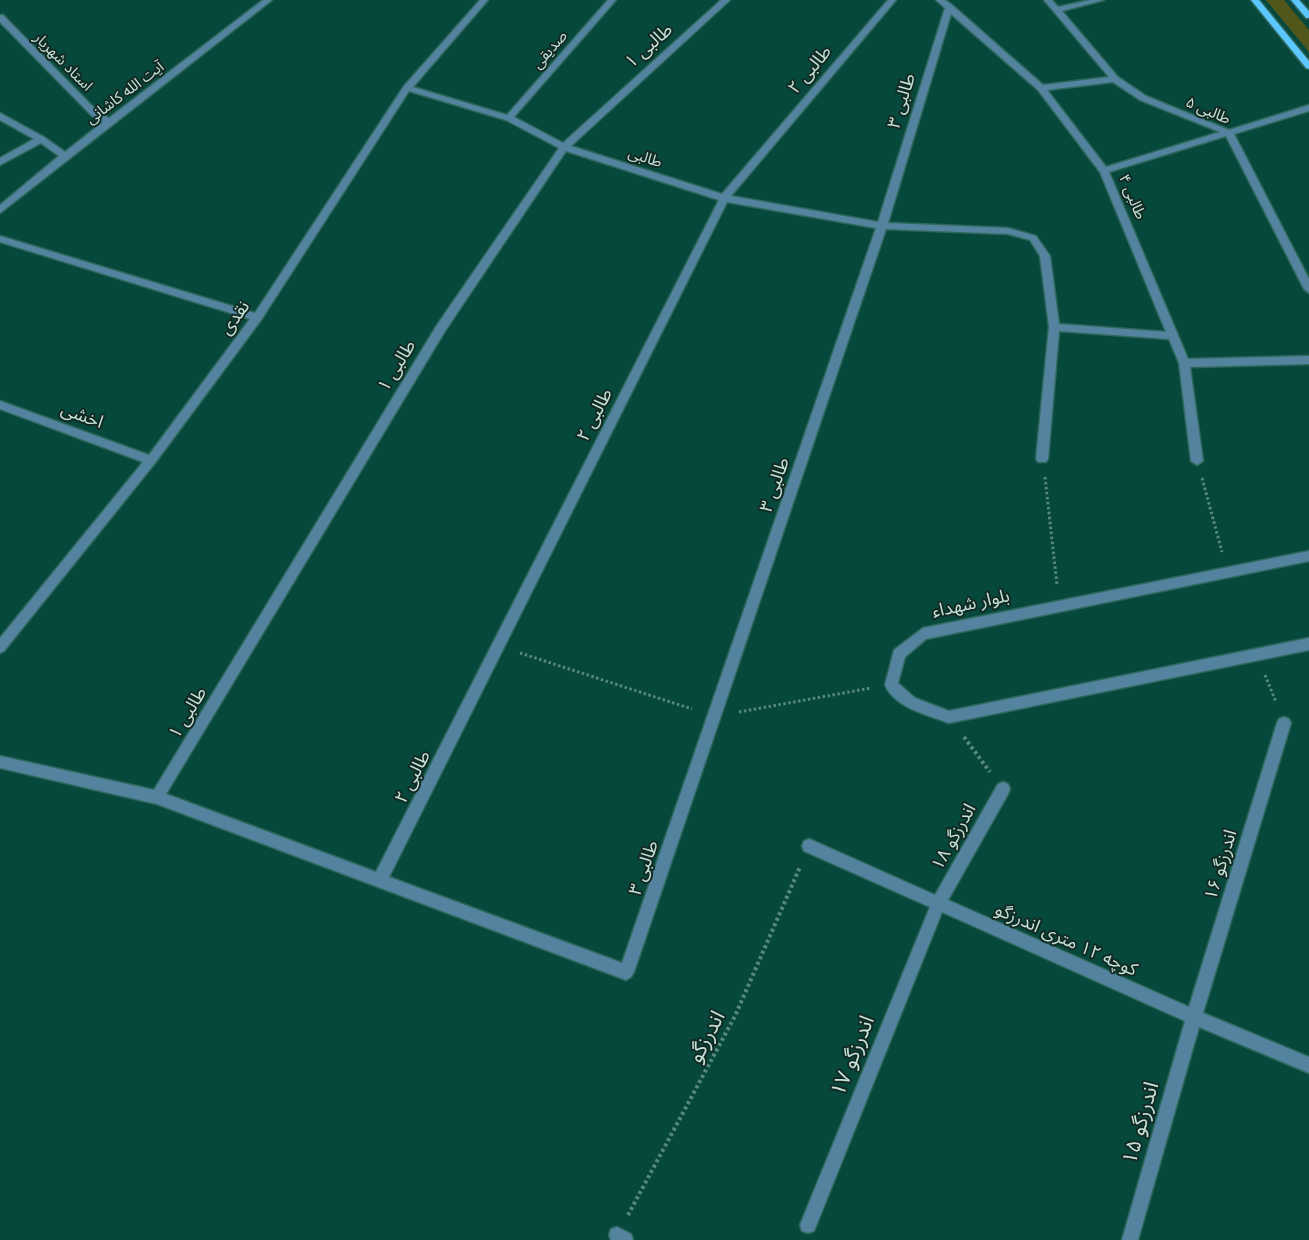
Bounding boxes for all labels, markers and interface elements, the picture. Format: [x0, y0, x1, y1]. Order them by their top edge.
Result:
street label: طالبی ۱ [621, 19, 677, 73]
street label: صدیقی [529, 27, 571, 73]
street label: استاد شهریار [30, 29, 96, 95]
street label: طالبی ۲ [784, 41, 836, 99]
street label: آیت الله کاشانی [82, 58, 168, 128]
street label: طالبی ۳ [883, 71, 921, 131]
street label: طالبی ۵ [1183, 94, 1233, 128]
street label: طالبی [626, 144, 664, 172]
street label: طالبی ۴ [1115, 172, 1149, 222]
street label: نقدی [215, 297, 255, 339]
street label: طالبی ۱ [373, 336, 421, 396]
street label: طالبی ۲ [573, 385, 617, 445]
street label: اخشی [58, 398, 106, 434]
street label: طالبی ۳ [756, 455, 794, 515]
street label: بلوار شهداء [930, 585, 1012, 623]
street label: طالبی ۱ [164, 683, 212, 743]
street label: طالبی ۲ [391, 747, 435, 807]
street label: اندرزگو ۱۸ [927, 800, 981, 874]
street label: اندرزگو ۱۶ [1200, 827, 1242, 903]
street label: طالبی ۳ [625, 838, 663, 898]
street label: کوچه ۱۲ متری اندرزگو [991, 899, 1141, 981]
street label: اندرزگو [683, 1007, 731, 1067]
street label: اندرزگو ۱۷ [826, 1012, 880, 1100]
street label: اندرزگو ۱۵ [1117, 1079, 1165, 1167]

